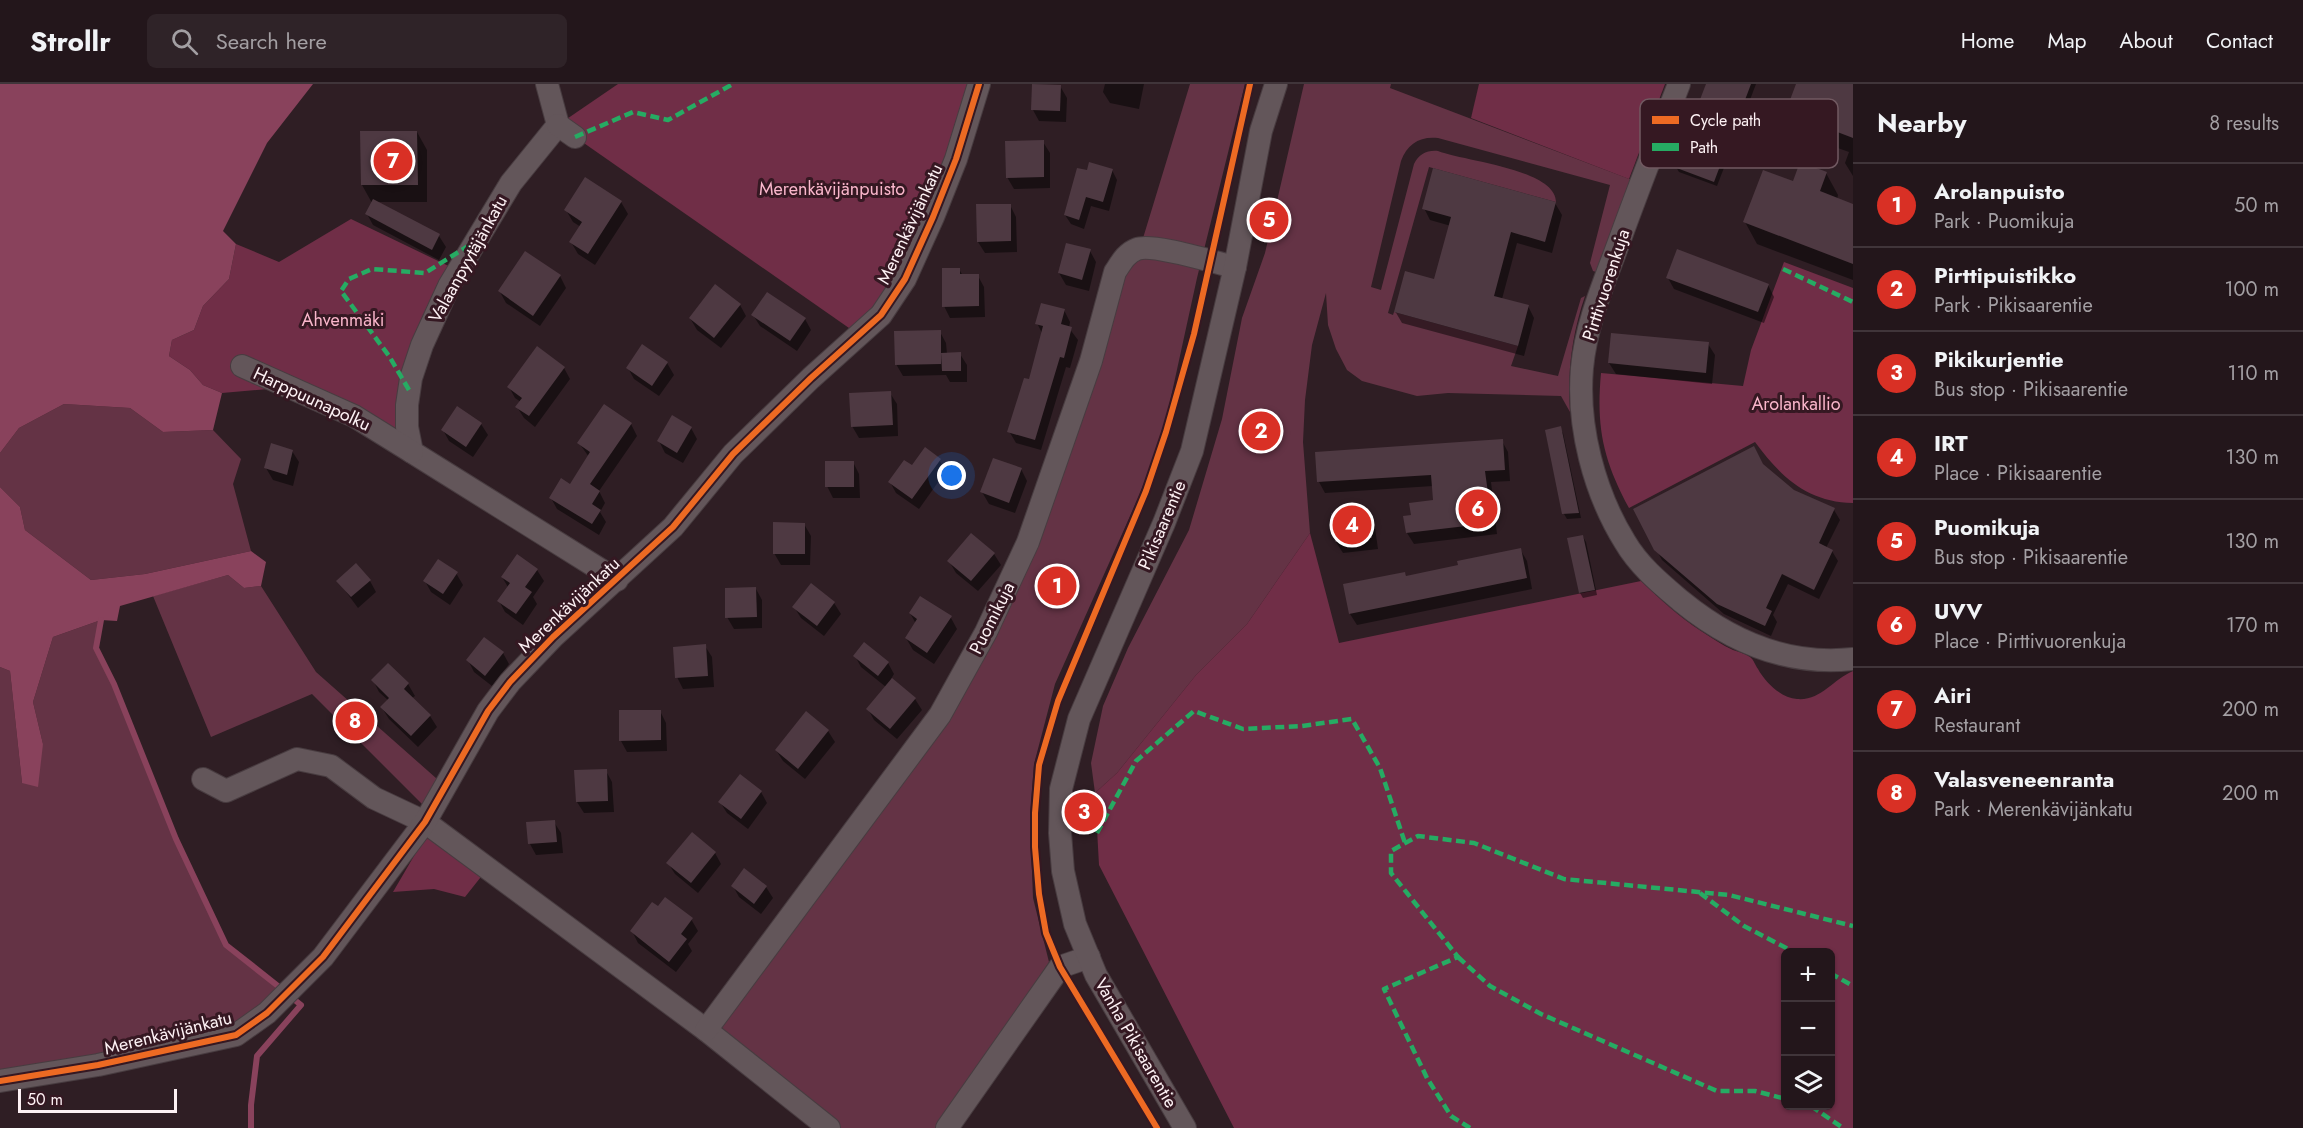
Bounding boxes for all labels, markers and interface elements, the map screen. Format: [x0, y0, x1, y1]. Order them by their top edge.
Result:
search box [147, 14, 567, 68]
text: Strollr [30, 21, 111, 62]
icon: search [168, 25, 201, 58]
text: Search here [216, 25, 327, 57]
text: Home [1961, 26, 2014, 56]
text: Map [2047, 26, 2087, 56]
text: About [2120, 26, 2173, 56]
text: Contact [2206, 26, 2273, 56]
legend [1640, 99, 1838, 168]
text: Nearby [1877, 104, 1966, 142]
text: Cycle path [1690, 109, 1761, 132]
text: 8 results [2209, 109, 2279, 138]
text: Path [1690, 136, 1718, 159]
pin: 7 [374, 138, 412, 184]
street label: Merenkävijänkatu [871, 159, 949, 289]
text: Arolanpuisto [1934, 175, 2065, 207]
park label: Merenkävijänpuisto [759, 176, 905, 202]
street label: Valaanpyytäjänkatu [422, 191, 514, 327]
text: 1 [1891, 191, 1902, 220]
text: 50 m [2234, 191, 2279, 220]
pin: 5 [1250, 198, 1288, 242]
text: Park · Puomikuja [1934, 207, 2074, 236]
street label: Pirttivuorenkuja [1576, 226, 1636, 344]
text: Pirttipuistikko [1934, 259, 2076, 291]
text: 2 [1890, 275, 1903, 304]
text: 100 m [2224, 275, 2279, 304]
text: Park · Pikisaarentie [1934, 291, 2093, 320]
park label: Ahvenmäki [302, 307, 384, 333]
text: Pikikurjentie [1934, 343, 2064, 375]
text: 3 [1890, 359, 1903, 388]
text: 110 m [2227, 359, 2279, 388]
street label: Harppuunapolku [249, 360, 375, 438]
text: Bus stop · Pikisaarentie [1934, 375, 2128, 404]
park label: Arolankallio [1751, 391, 1841, 417]
pin: 2 [1242, 408, 1280, 454]
text: IRT [1934, 427, 1968, 459]
text: 4 [1890, 443, 1903, 472]
text: 130 m [2225, 443, 2279, 472]
text: Place · Pikisaarentie [1934, 459, 2102, 488]
your location [937, 461, 966, 490]
street label: Pikisaarentie [1132, 476, 1192, 574]
pin: 6 [1458, 486, 1498, 532]
pin: 4 [1332, 502, 1372, 548]
text: Puomikuja [1934, 511, 2040, 543]
text: 5 [1890, 527, 1903, 556]
text: 130 m [2225, 527, 2279, 556]
text: Bus stop · Pikisaarentie [1934, 543, 2128, 572]
street label: Merenkävijänkatu [512, 551, 626, 659]
pin: 1 [1038, 564, 1076, 608]
street label: Puomikuja [963, 577, 1021, 659]
text: UVV [1934, 595, 1982, 627]
text: 6 [1890, 611, 1903, 640]
text: 170 m [2226, 611, 2279, 640]
text: Place · Pirttivuorenkuja [1934, 627, 2126, 656]
text: Airi [1934, 679, 1971, 711]
text: 7 [1890, 695, 1903, 724]
text: 200 m [2222, 695, 2279, 724]
pin: 8 [336, 698, 374, 744]
text: Restaurant [1934, 711, 2020, 740]
text: Valasveneenranta [1934, 763, 2114, 795]
text: 8 [1890, 779, 1903, 808]
text: 200 m [2222, 779, 2279, 808]
pin: 3 [1064, 790, 1104, 834]
text: Park · Merenkävijänkatu [1934, 795, 2133, 824]
map controls [1781, 948, 1835, 1110]
button: + [1781, 948, 1835, 1002]
street label: Vanha Pikisaarentie [1088, 973, 1184, 1113]
button: − [1781, 1002, 1835, 1056]
street label: Merenkävijänkatu [101, 1005, 235, 1061]
button: layers [1781, 1056, 1835, 1110]
scale bar [18, 1086, 177, 1114]
text: 50 m [27, 1088, 63, 1111]

